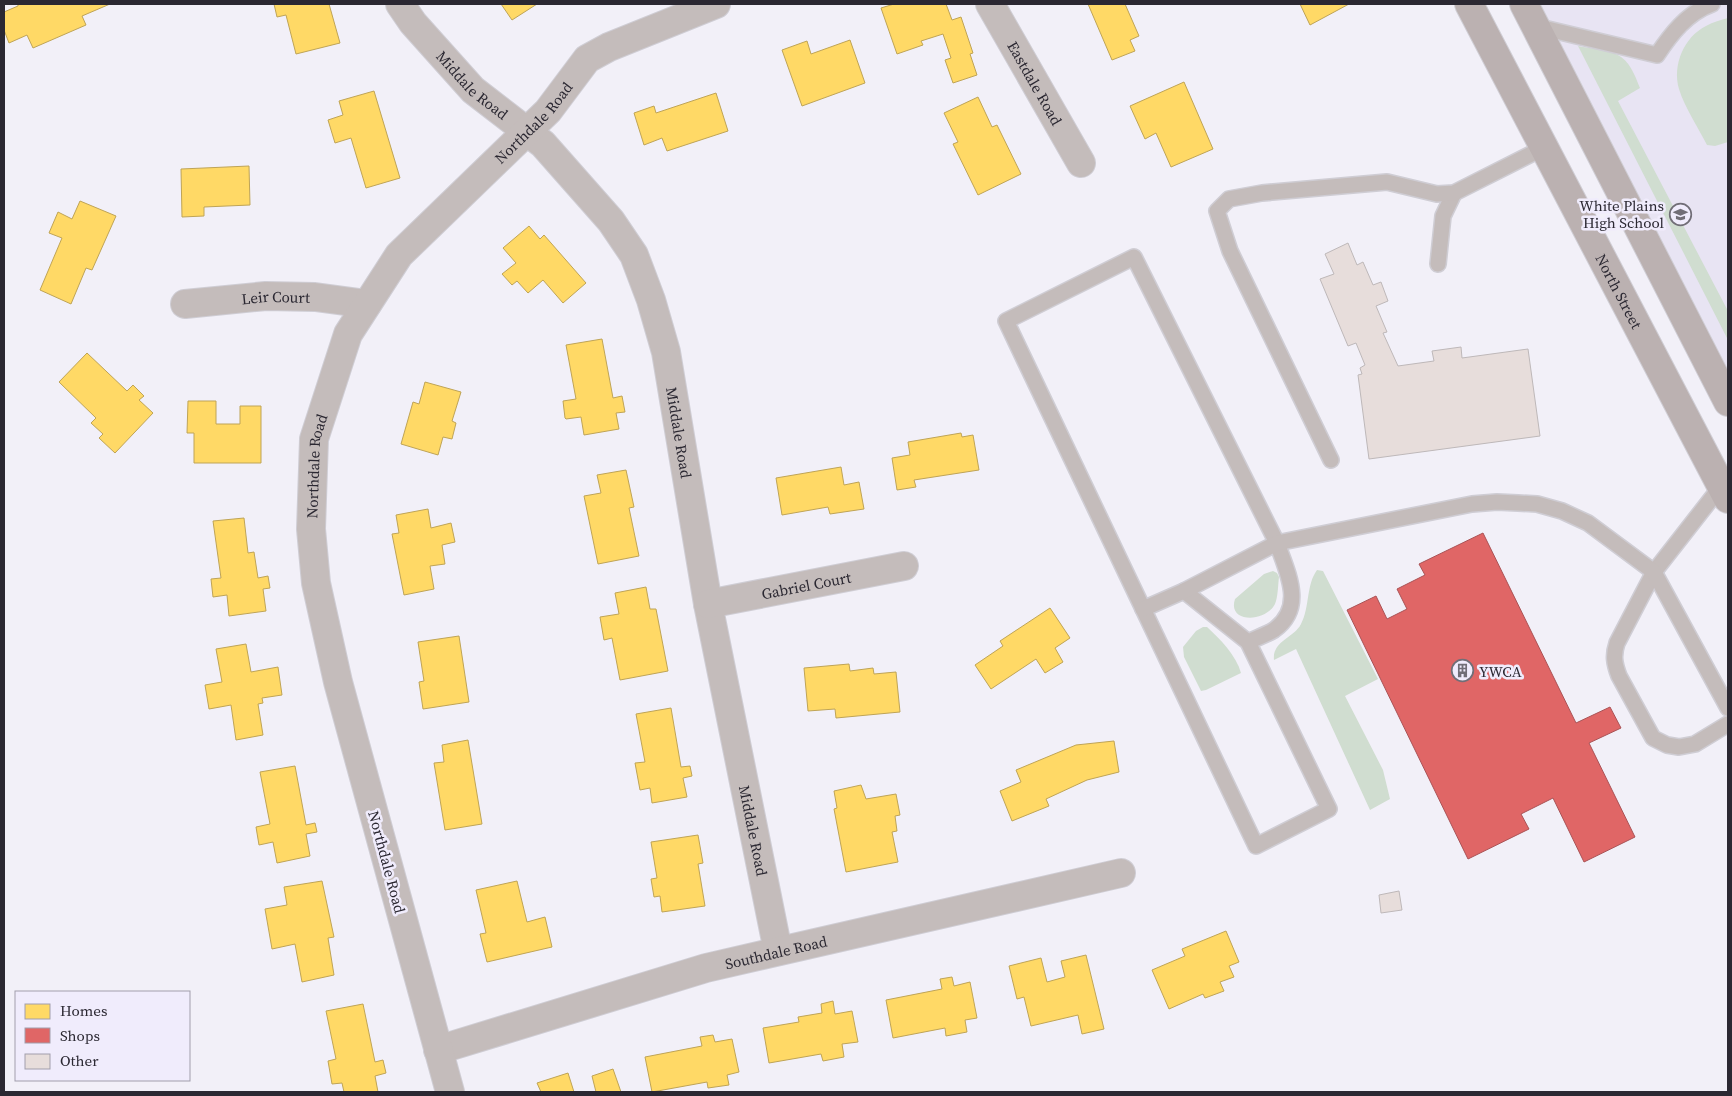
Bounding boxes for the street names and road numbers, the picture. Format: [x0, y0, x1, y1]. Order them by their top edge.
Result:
street label: Eastdale Road [1003, 37, 1068, 129]
street label: Middale Road [432, 46, 513, 124]
street label: Northdale Road [490, 77, 577, 168]
street label: North Street [1591, 250, 1648, 332]
street label: Leir Court [240, 285, 310, 309]
street label: Middale Road [661, 385, 697, 480]
street label: Northdale Road [301, 411, 332, 519]
street label: Gabriel Court [760, 566, 853, 604]
street label: Middale Road [734, 783, 773, 878]
street label: Northdale Road [363, 808, 411, 916]
street label: Southdale Road [723, 930, 829, 974]

